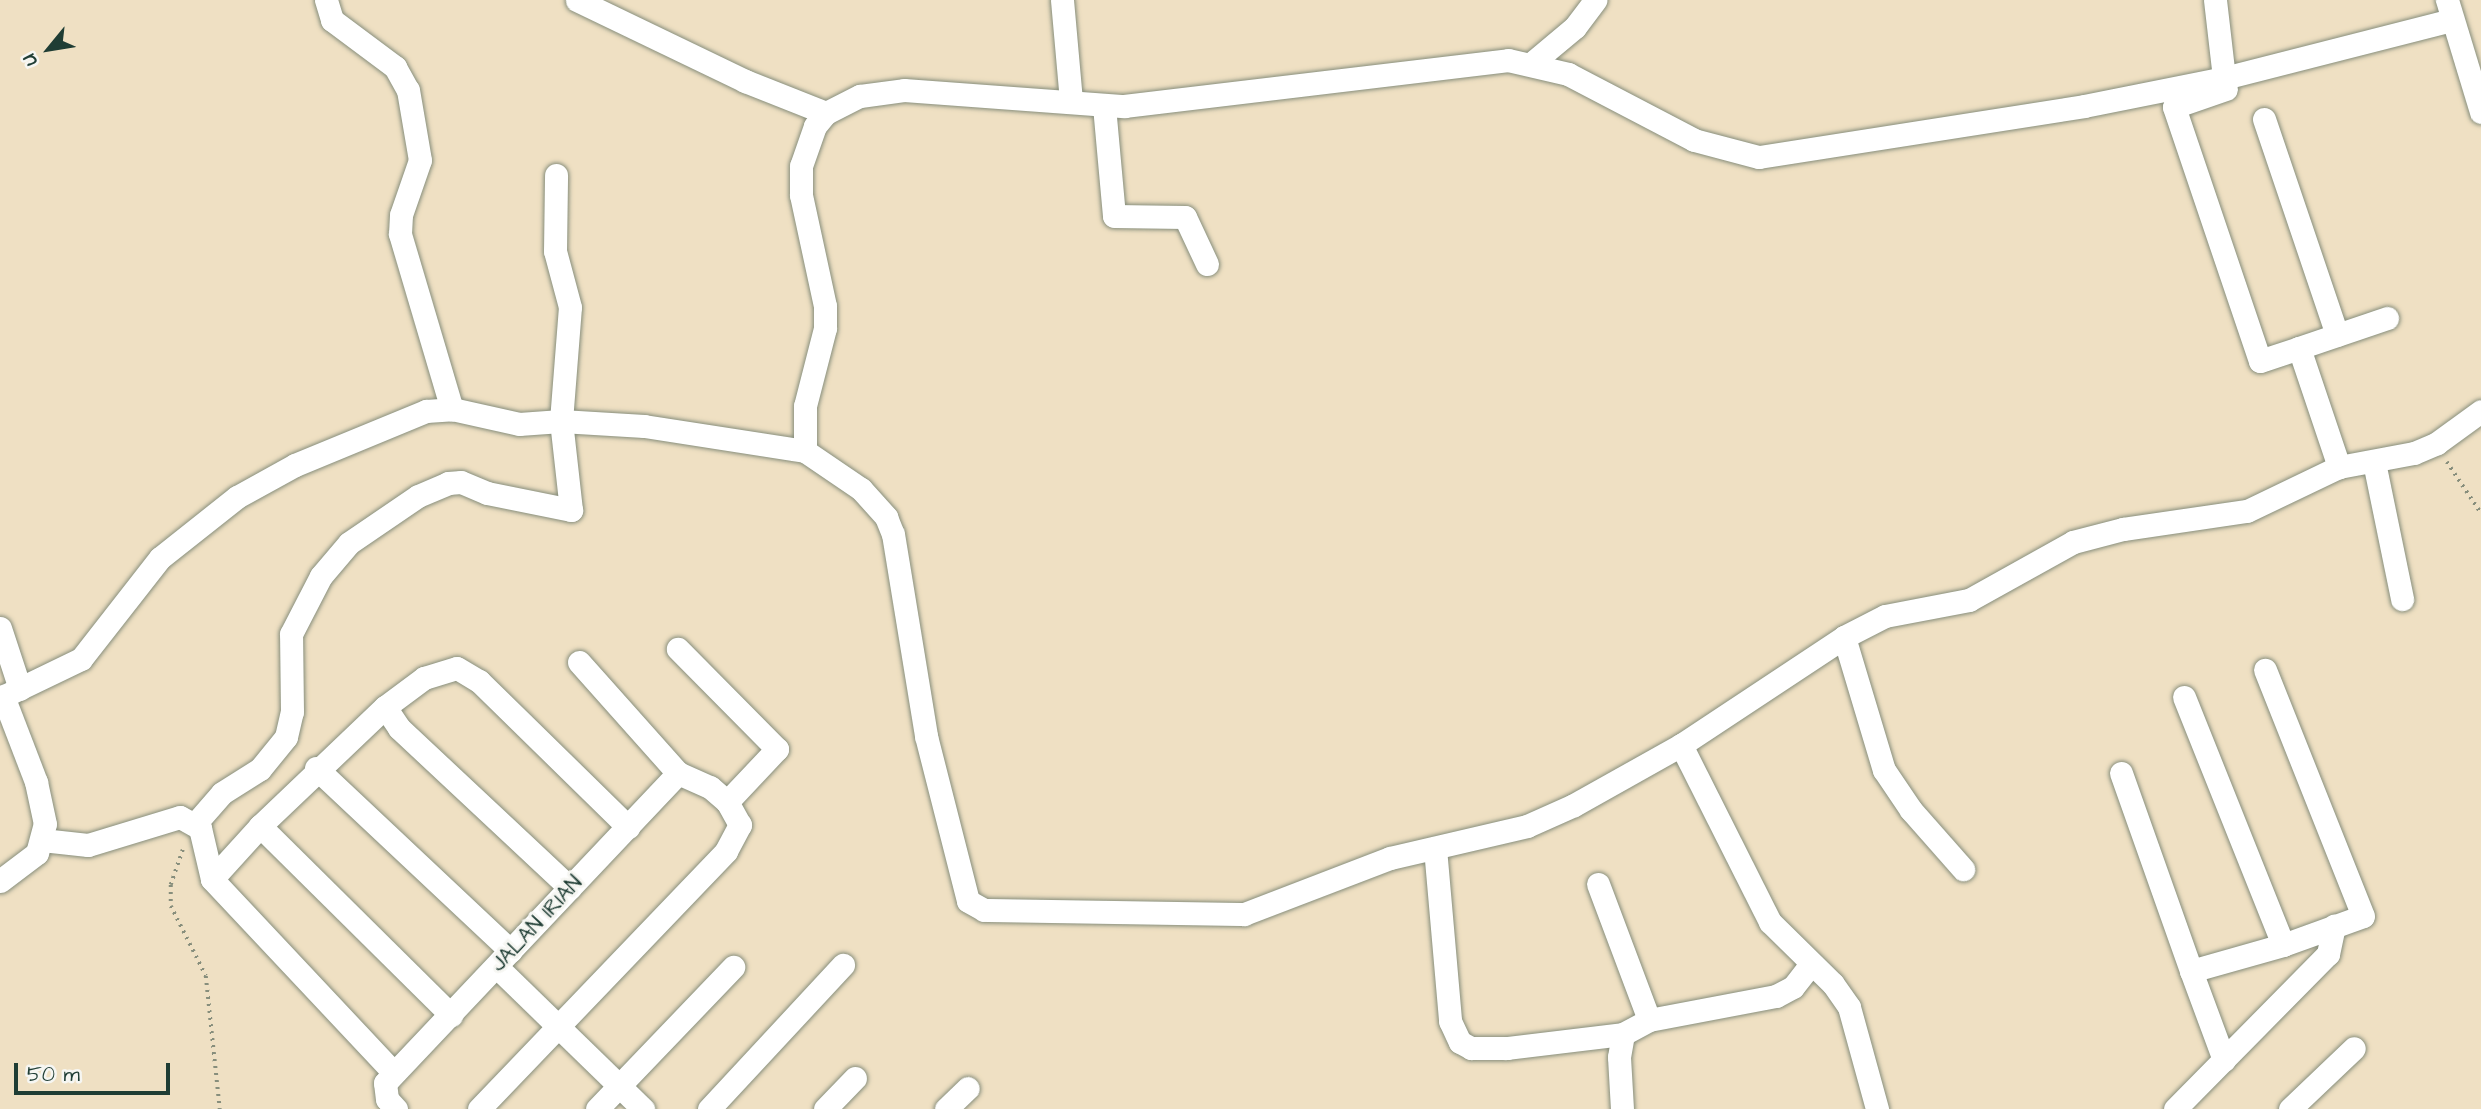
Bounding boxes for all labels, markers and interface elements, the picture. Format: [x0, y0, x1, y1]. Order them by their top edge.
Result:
north arrow [14, 14, 84, 84]
text: U [16, 48, 45, 71]
street label: JALAN IRIAN [486, 871, 588, 977]
scale bar [18, 1050, 173, 1094]
text: 50 m [27, 1060, 80, 1089]

